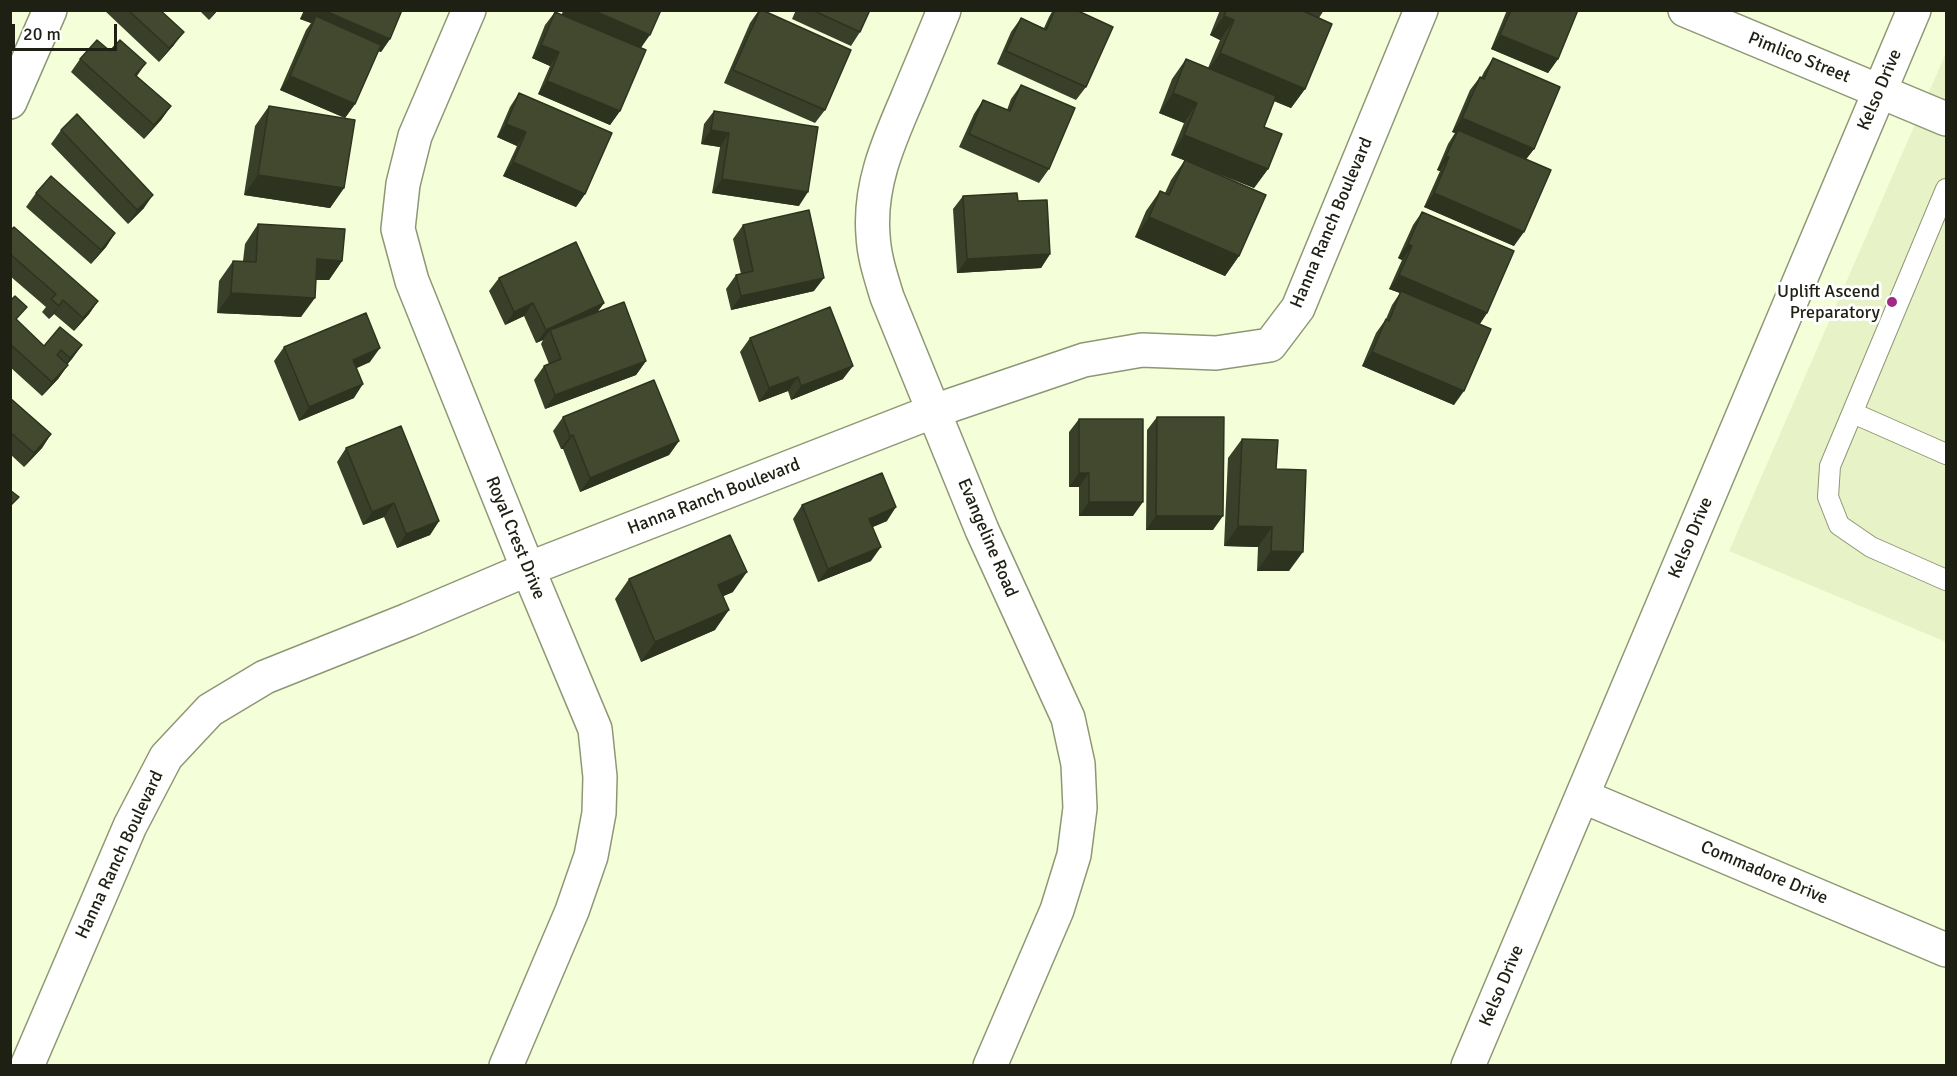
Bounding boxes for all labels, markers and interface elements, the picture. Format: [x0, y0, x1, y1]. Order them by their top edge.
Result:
scale bar [15, 12, 120, 50]
text: 20 m [23, 23, 61, 45]
street label: Pimlico Street [1745, 28, 1853, 88]
street label: Kelso Drive [1853, 46, 1907, 134]
street label: Hanna Ranch Boulevard [1286, 134, 1378, 312]
place label: Uplift Ascend Preparatory [1777, 281, 1880, 324]
marker: Uplift Ascend Preparatory [1885, 295, 1899, 309]
street label: Hanna Ranch Boulevard [625, 454, 803, 540]
street label: Royal Crest Drive [480, 473, 550, 603]
street label: Evangeline Road [952, 475, 1022, 601]
street label: Kelso Drive [1664, 494, 1718, 582]
street label: Hanna Ranch Boulevard [72, 767, 168, 943]
street label: Commadore Drive [1697, 836, 1831, 910]
street label: Kelso Drive [1475, 942, 1529, 1030]

